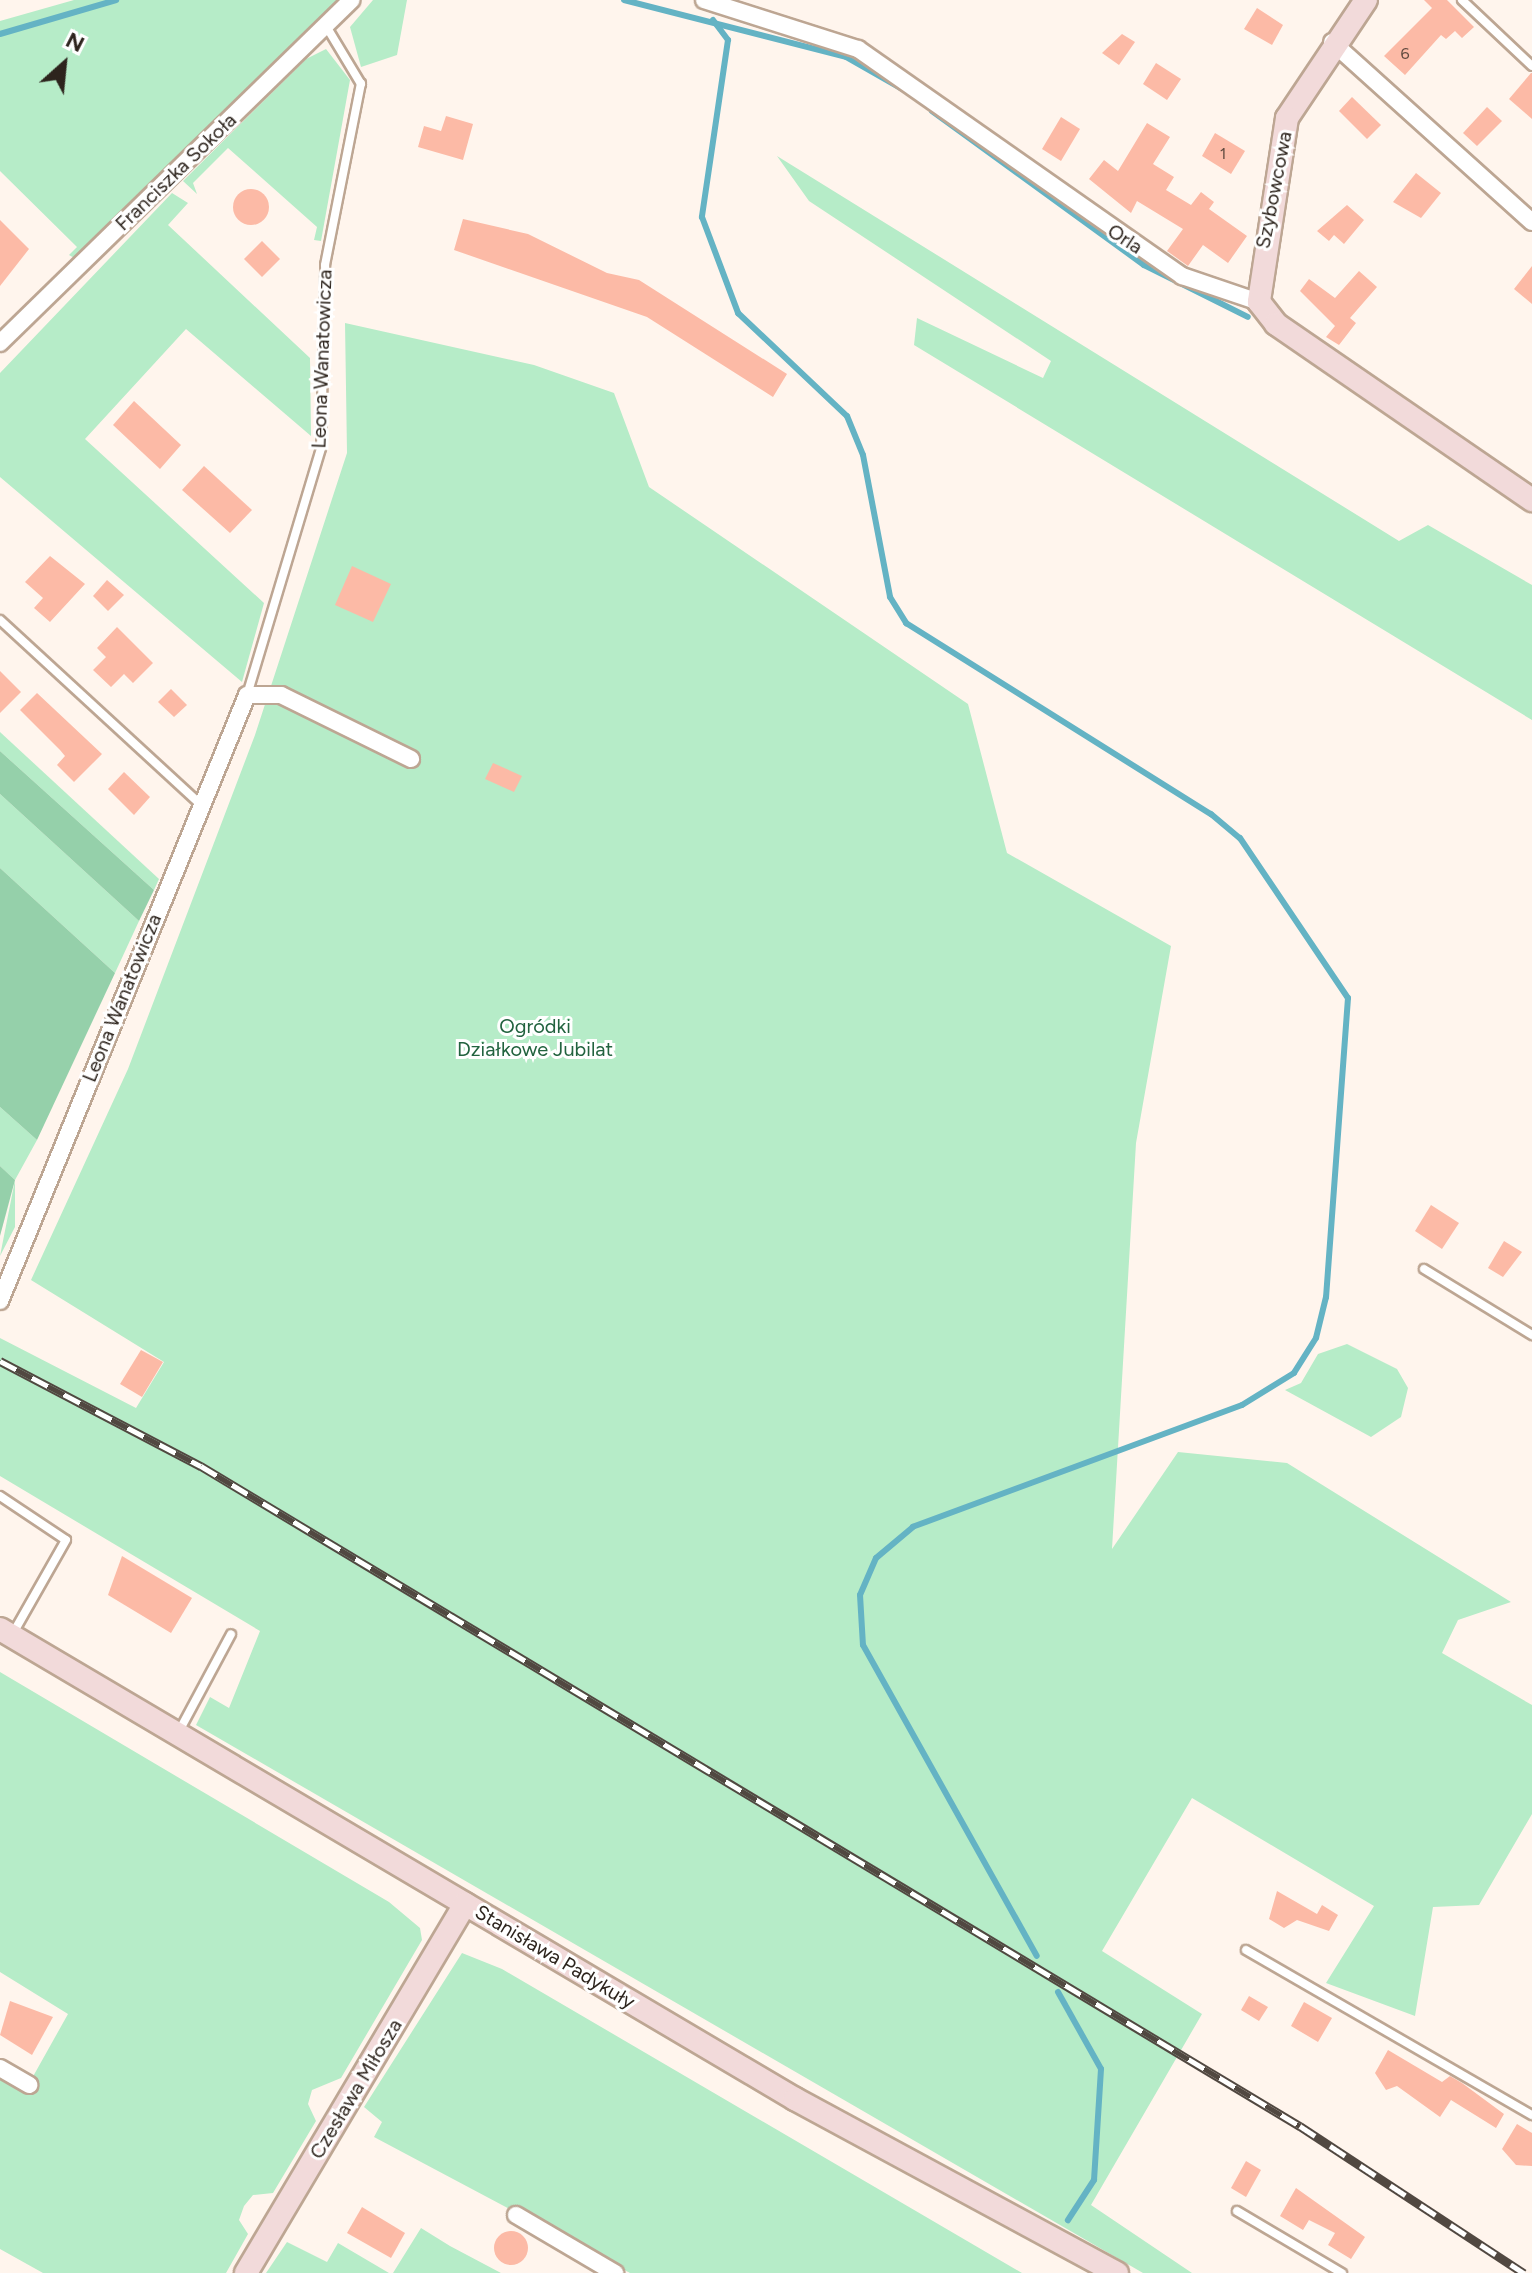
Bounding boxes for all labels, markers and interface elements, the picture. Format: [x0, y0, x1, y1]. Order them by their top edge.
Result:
north arrow [24, 24, 104, 104]
text: N [61, 26, 89, 58]
house number: 6 [1400, 44, 1410, 64]
street label: Franciszka Sokoła [111, 108, 241, 236]
street label: Szybowcowa [1251, 129, 1297, 251]
house number: 1 [1220, 144, 1226, 164]
street label: Orla [1103, 219, 1147, 259]
street label: Leona Wanatowicza [307, 269, 337, 449]
street label: Leona Wanatowicza [77, 910, 167, 1086]
park label: Ogródki Działkowe Jubilat [457, 1014, 613, 1061]
street label: Stanisława Padykuły [471, 1900, 639, 2014]
street label: Czesława Miłosza [305, 2015, 407, 2163]

